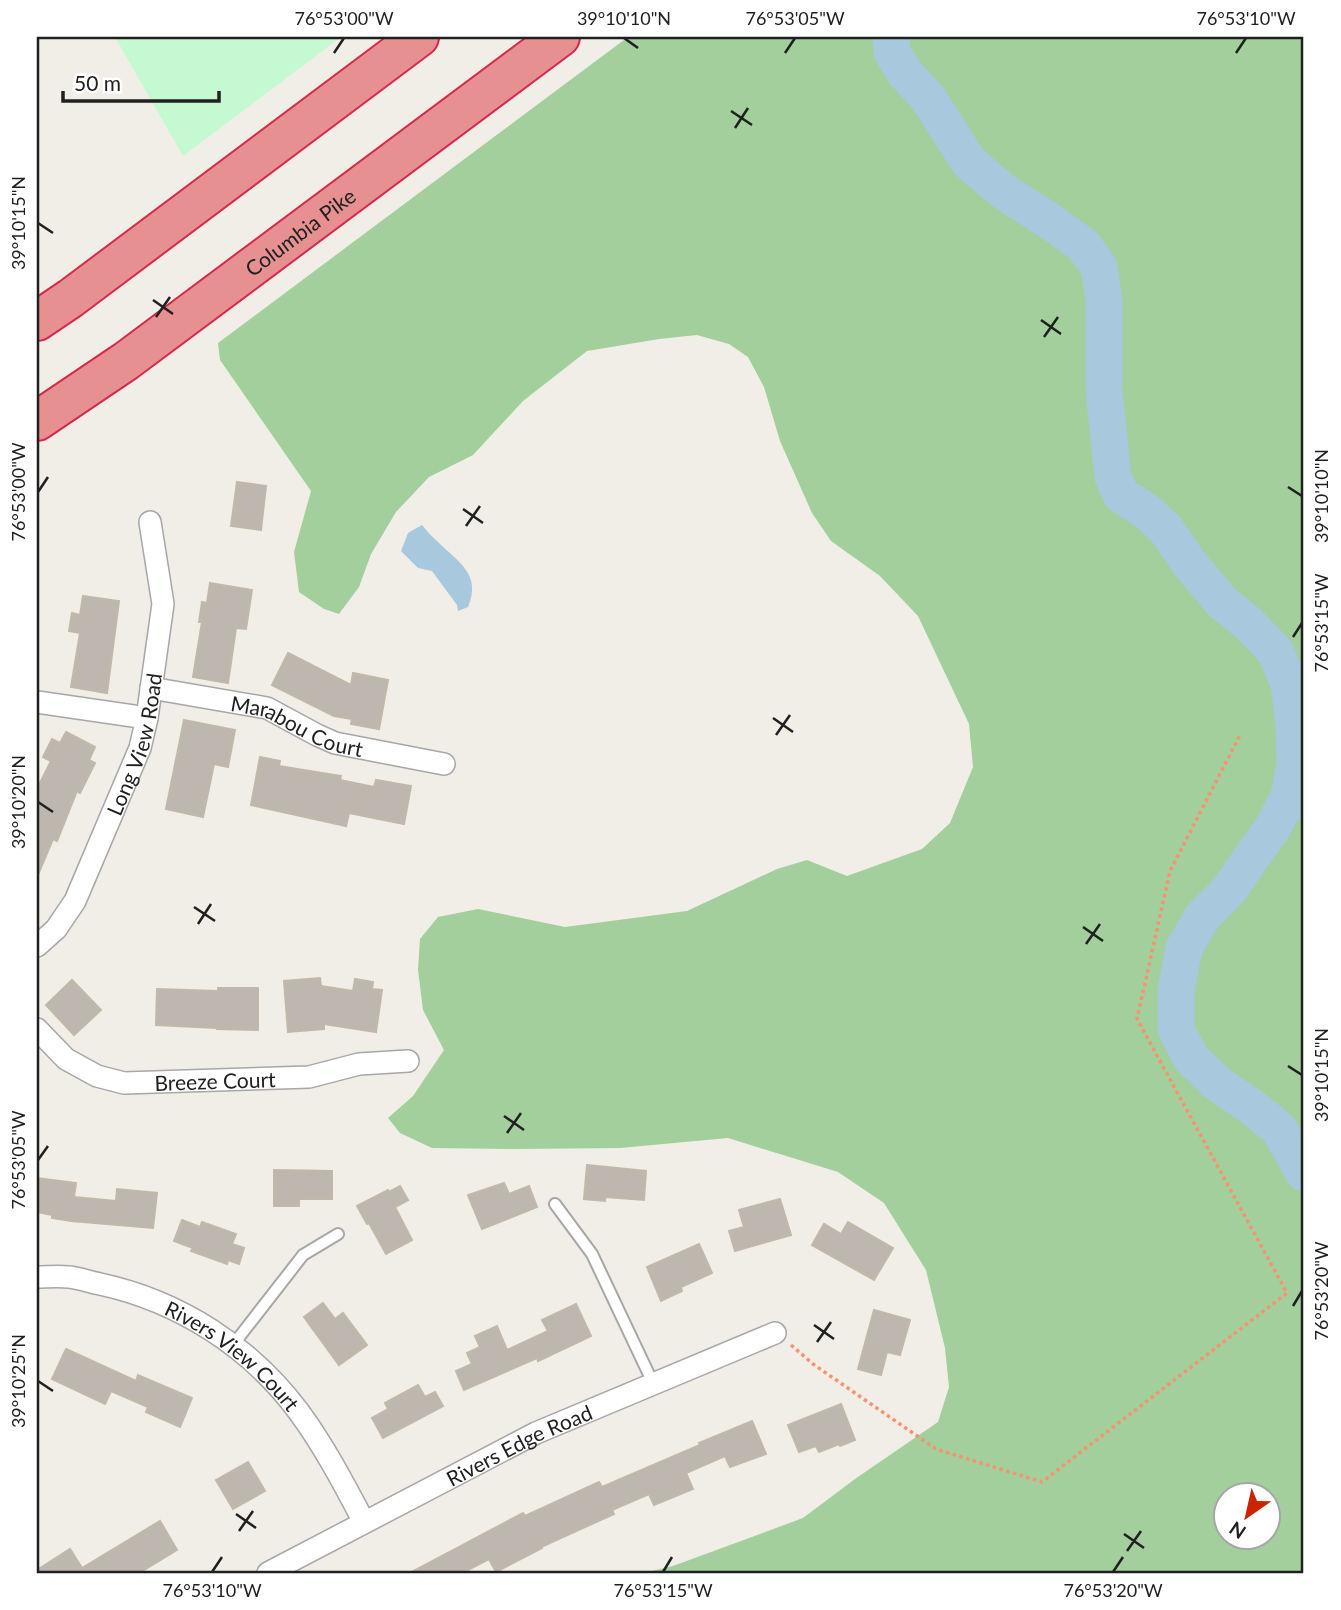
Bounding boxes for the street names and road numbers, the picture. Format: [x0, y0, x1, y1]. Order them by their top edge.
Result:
street label: Columbia Pike [240, 182, 360, 281]
street label: Long View Road [101, 671, 166, 819]
street label: Marabou Court [229, 690, 366, 761]
street label: Breeze Court [154, 1066, 276, 1095]
street label: Rivers View Court [162, 1295, 306, 1415]
street label: Rivers Edge Road [442, 1399, 595, 1490]

